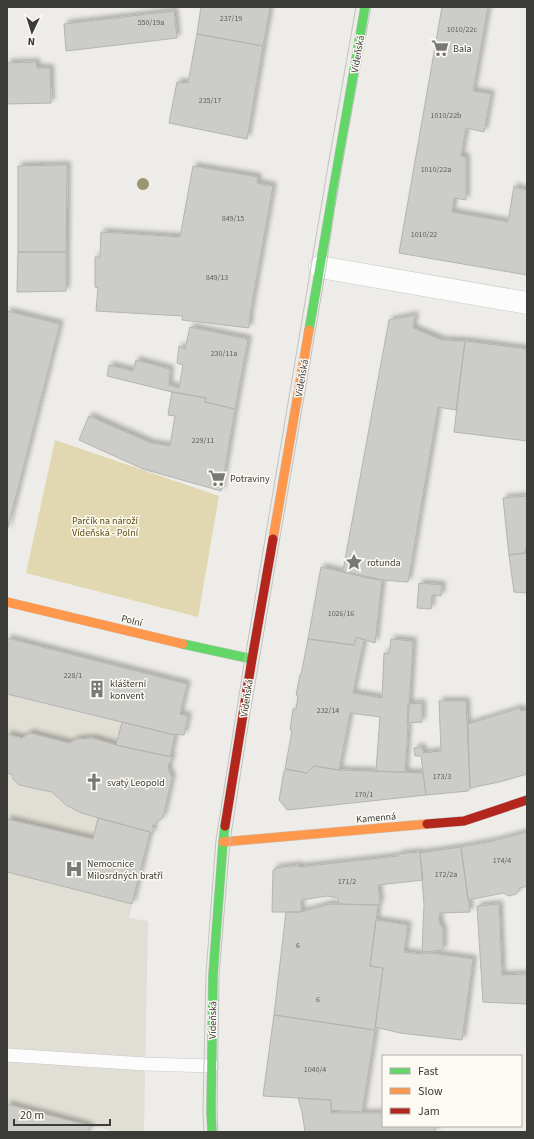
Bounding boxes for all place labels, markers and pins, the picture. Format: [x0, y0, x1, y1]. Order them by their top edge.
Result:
supermarket icon: Bala [430, 38, 450, 58]
place label: Bala [453, 42, 472, 56]
supermarket icon: Potraviny [207, 468, 227, 488]
place label: Potraviny [230, 472, 270, 486]
place icon: rotunda [344, 552, 364, 572]
place label: rotunda [367, 556, 401, 570]
place label: klášterní konvent [110, 677, 147, 703]
building icon: klášterní konvent [87, 679, 107, 699]
church icon: svatý Leopold [84, 772, 104, 792]
place label: svatý Leopold [107, 776, 165, 790]
place label: Nemocnice Milosrdných bratří [87, 857, 163, 883]
hospital icon: Nemocnice Milosrdných bratří [64, 859, 84, 879]

